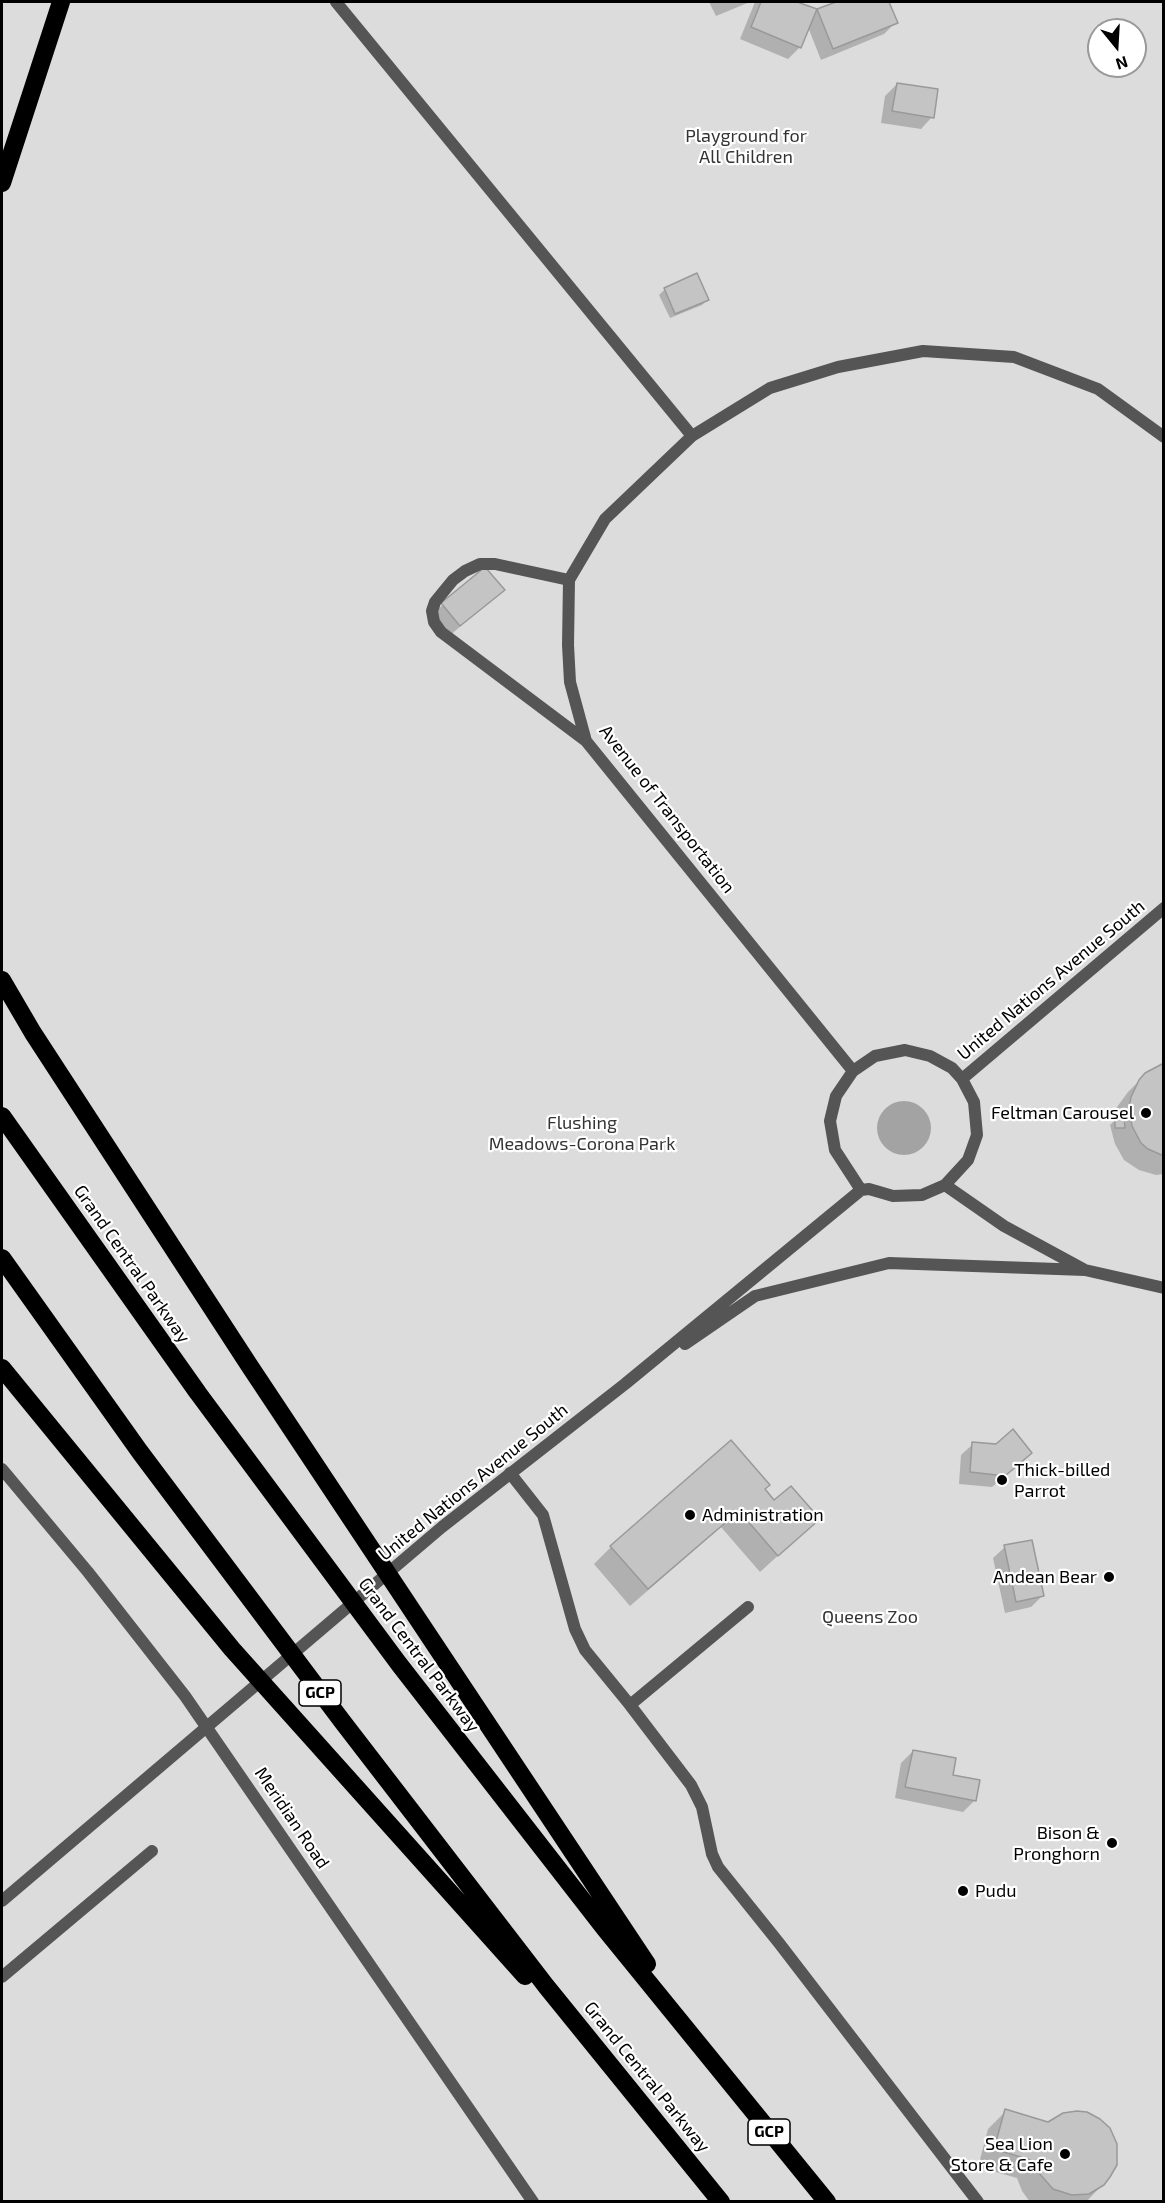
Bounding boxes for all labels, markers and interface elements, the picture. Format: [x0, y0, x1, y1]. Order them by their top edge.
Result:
north arrow [1087, 18, 1147, 78]
text: N [1114, 53, 1131, 75]
park label: Playground for All Children [685, 125, 807, 168]
street label: Avenue of Transportation [595, 721, 739, 897]
street label: United Nations Avenue South [953, 895, 1149, 1065]
place label: Feltman Carousel [991, 1102, 1134, 1124]
marker: Feltman Carousel [1139, 1106, 1153, 1120]
park label: Flushing Meadows-Corona Park [489, 1112, 675, 1154]
street label: Grand Central Parkway [69, 1181, 195, 1347]
street label: United Nations Avenue South [374, 1399, 572, 1565]
place label: Thick-billed Parrot [1014, 1459, 1110, 1502]
marker: Thick-billed Parrot [995, 1473, 1009, 1487]
place label: Administration [702, 1504, 824, 1526]
marker: Administration [683, 1508, 697, 1522]
place label: Andean Bear [993, 1566, 1097, 1588]
marker: Andean Bear [1102, 1570, 1116, 1584]
street label: Grand Central Parkway [354, 1573, 484, 1737]
park label: Queens Zoo [822, 1606, 918, 1628]
road number: GCP [299, 1680, 341, 1706]
street label: Meridian Road [250, 1763, 334, 1873]
place label: Bison & Pronghorn [1013, 1822, 1100, 1864]
marker: Bison & Pronghorn [1105, 1836, 1119, 1850]
place label: Pudu [975, 1880, 1016, 1902]
marker: Pudu [956, 1884, 970, 1898]
street label: Grand Central Parkway [579, 1997, 715, 2157]
road number: GCP [748, 2119, 790, 2145]
place label: Sea Lion Store & Cafe [951, 2133, 1053, 2176]
marker: Sea Lion Store & Cafe [1058, 2147, 1072, 2161]

